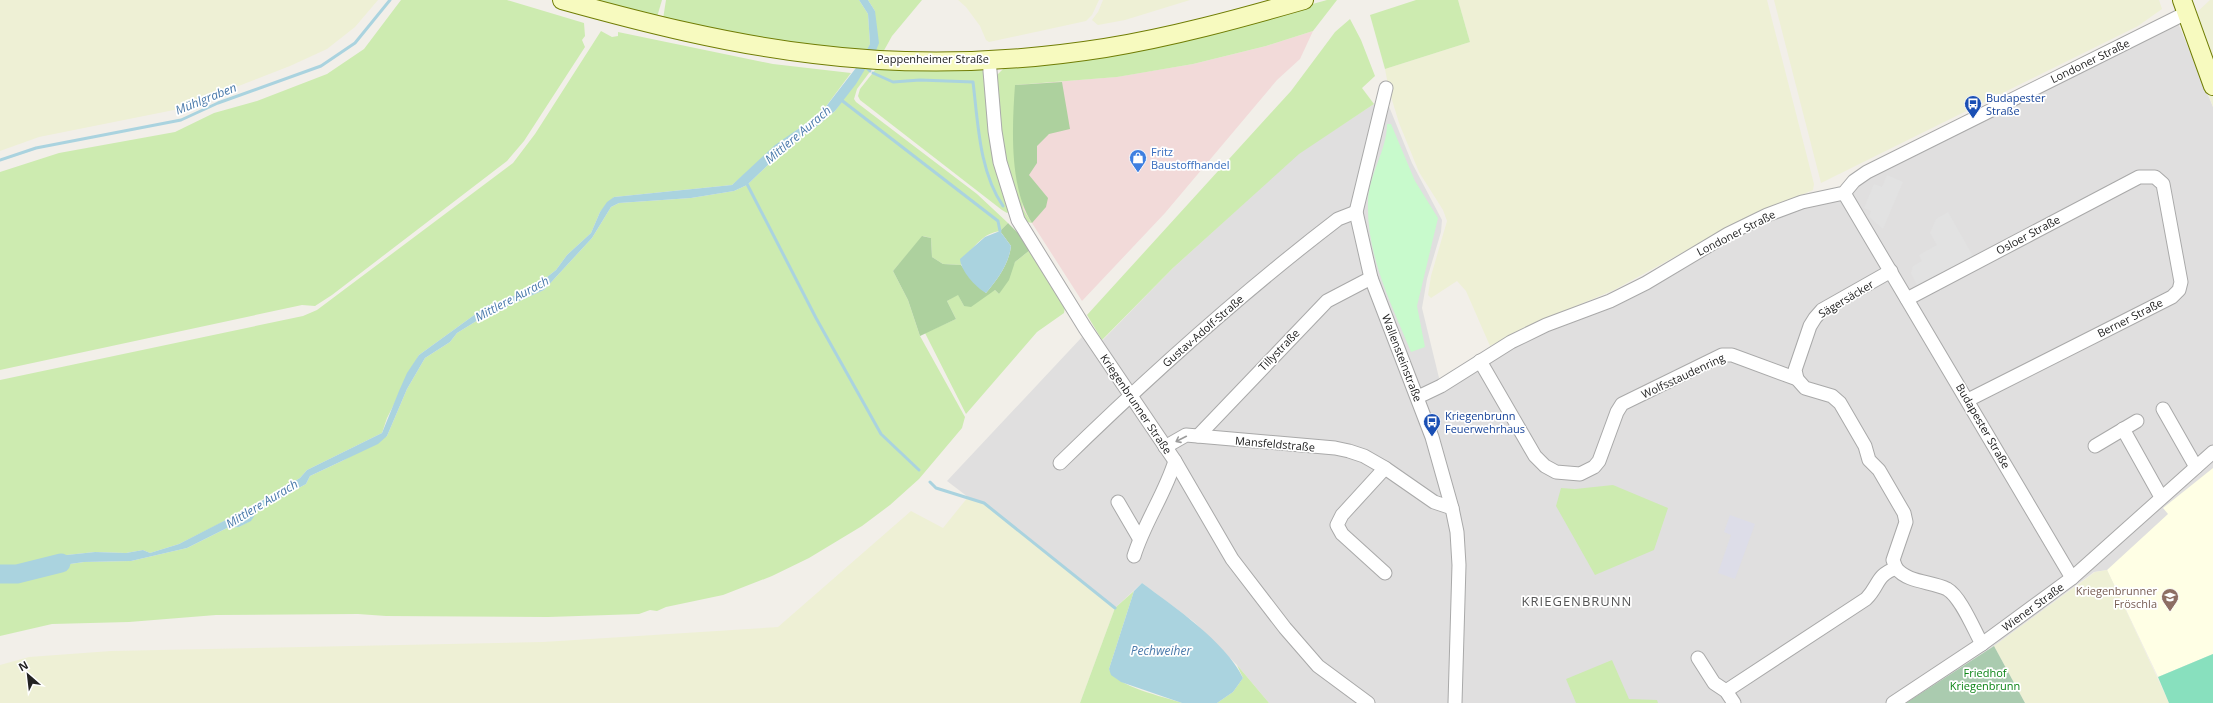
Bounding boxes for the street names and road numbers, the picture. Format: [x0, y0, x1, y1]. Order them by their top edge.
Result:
street label: Londoner Straße [2048, 35, 2132, 86]
street label: Pappenheimer Straße [877, 51, 989, 66]
street label: Londoner Straße [1694, 206, 1778, 259]
street label: Osloer Straße [1993, 211, 2062, 258]
street label: Sägersäcker [1815, 276, 1877, 321]
street label: Gustav-Adolf-Straße [1159, 291, 1246, 370]
street label: Berner Straße [2094, 295, 2165, 340]
street label: Wallensteinstraße [1379, 312, 1426, 404]
street label: Tillystraße [1255, 325, 1302, 374]
street label: Wolfsstaudenring [1639, 350, 1727, 401]
street label: Kriegenbrunner Straße [1097, 351, 1176, 457]
street label: Budapester Straße [1953, 380, 2014, 471]
street label: Mansfeldstraße [1234, 433, 1316, 454]
street label: Wiener Straße [1999, 579, 2067, 634]

